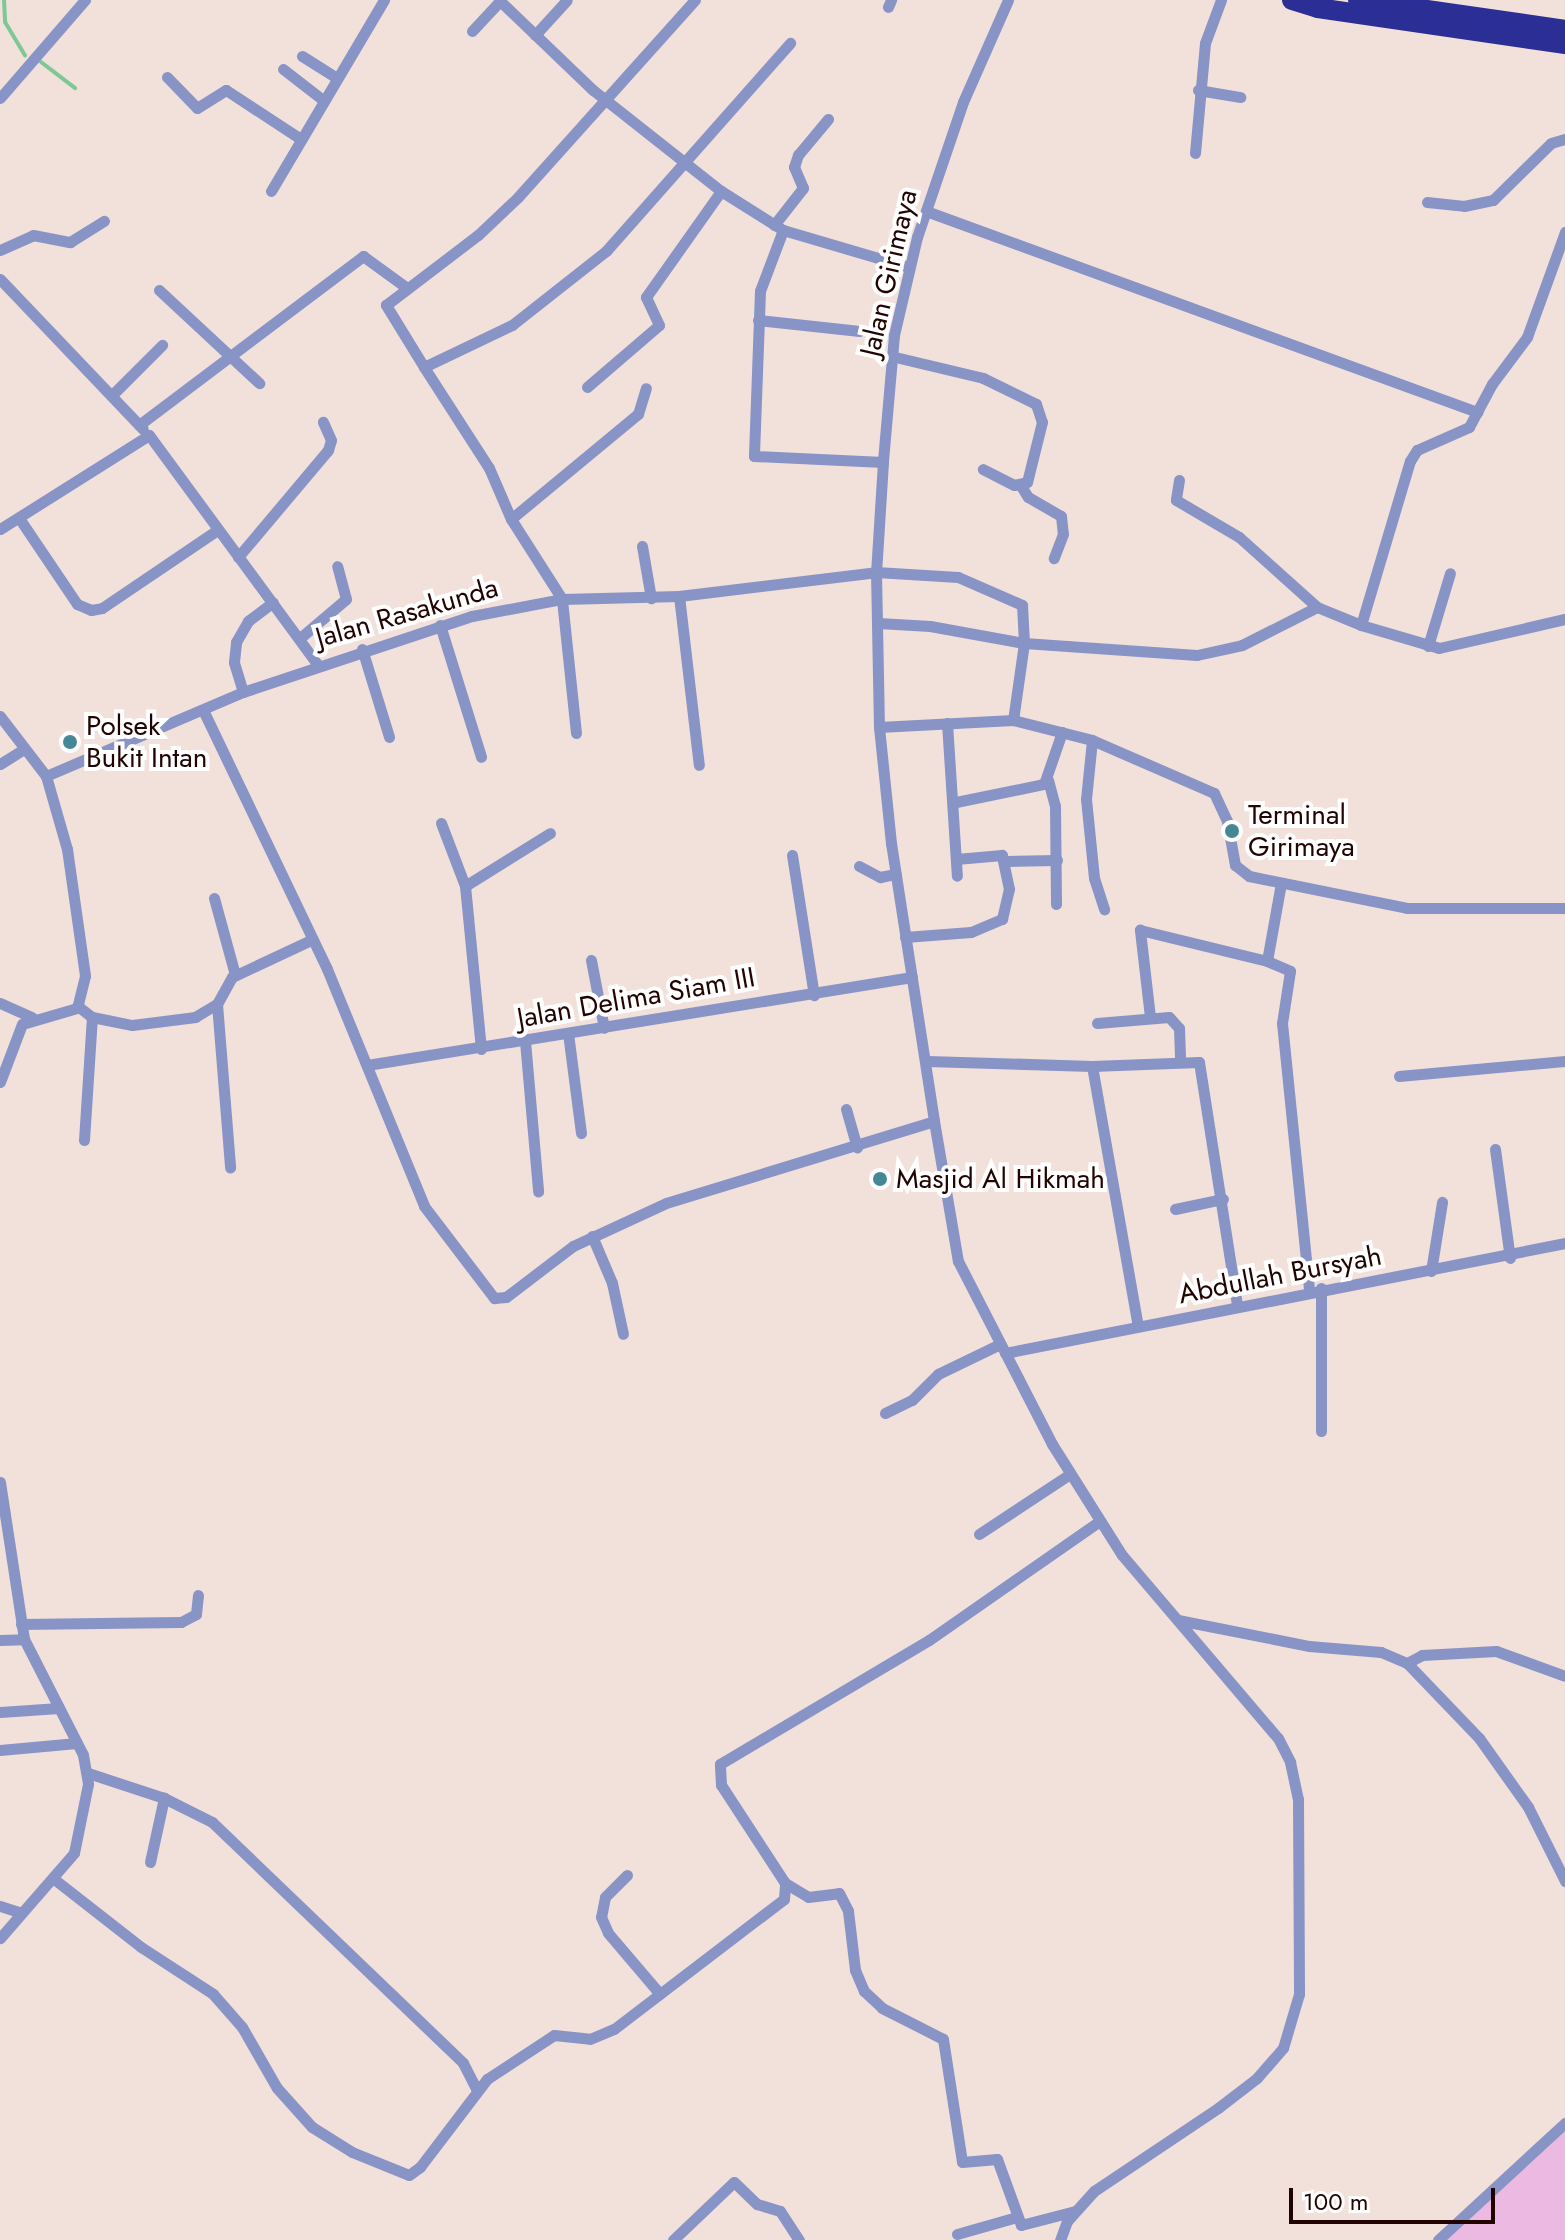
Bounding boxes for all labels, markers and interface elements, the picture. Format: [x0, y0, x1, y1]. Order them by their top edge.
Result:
street label: Jalan Girimaya [854, 186, 924, 360]
street label: Jalan Rasakunda [312, 571, 502, 655]
place label: Polsek Bukit Intan [86, 709, 207, 775]
marker: Polsek Bukit Intan [61, 733, 79, 751]
place label: Terminal Girimaya [1248, 798, 1355, 864]
marker: Terminal Girimaya [1223, 822, 1241, 840]
street label: Jalan Delima Siam III [514, 961, 758, 1035]
place label: Masjid Al Hikmah [896, 1162, 1105, 1196]
marker: Masjid Al Hikmah [871, 1170, 889, 1188]
street label: Abdullah Bursyah [1176, 1239, 1384, 1311]
scale bar [1293, 2172, 1499, 2222]
text: 100 m [1303, 2184, 1369, 2219]

